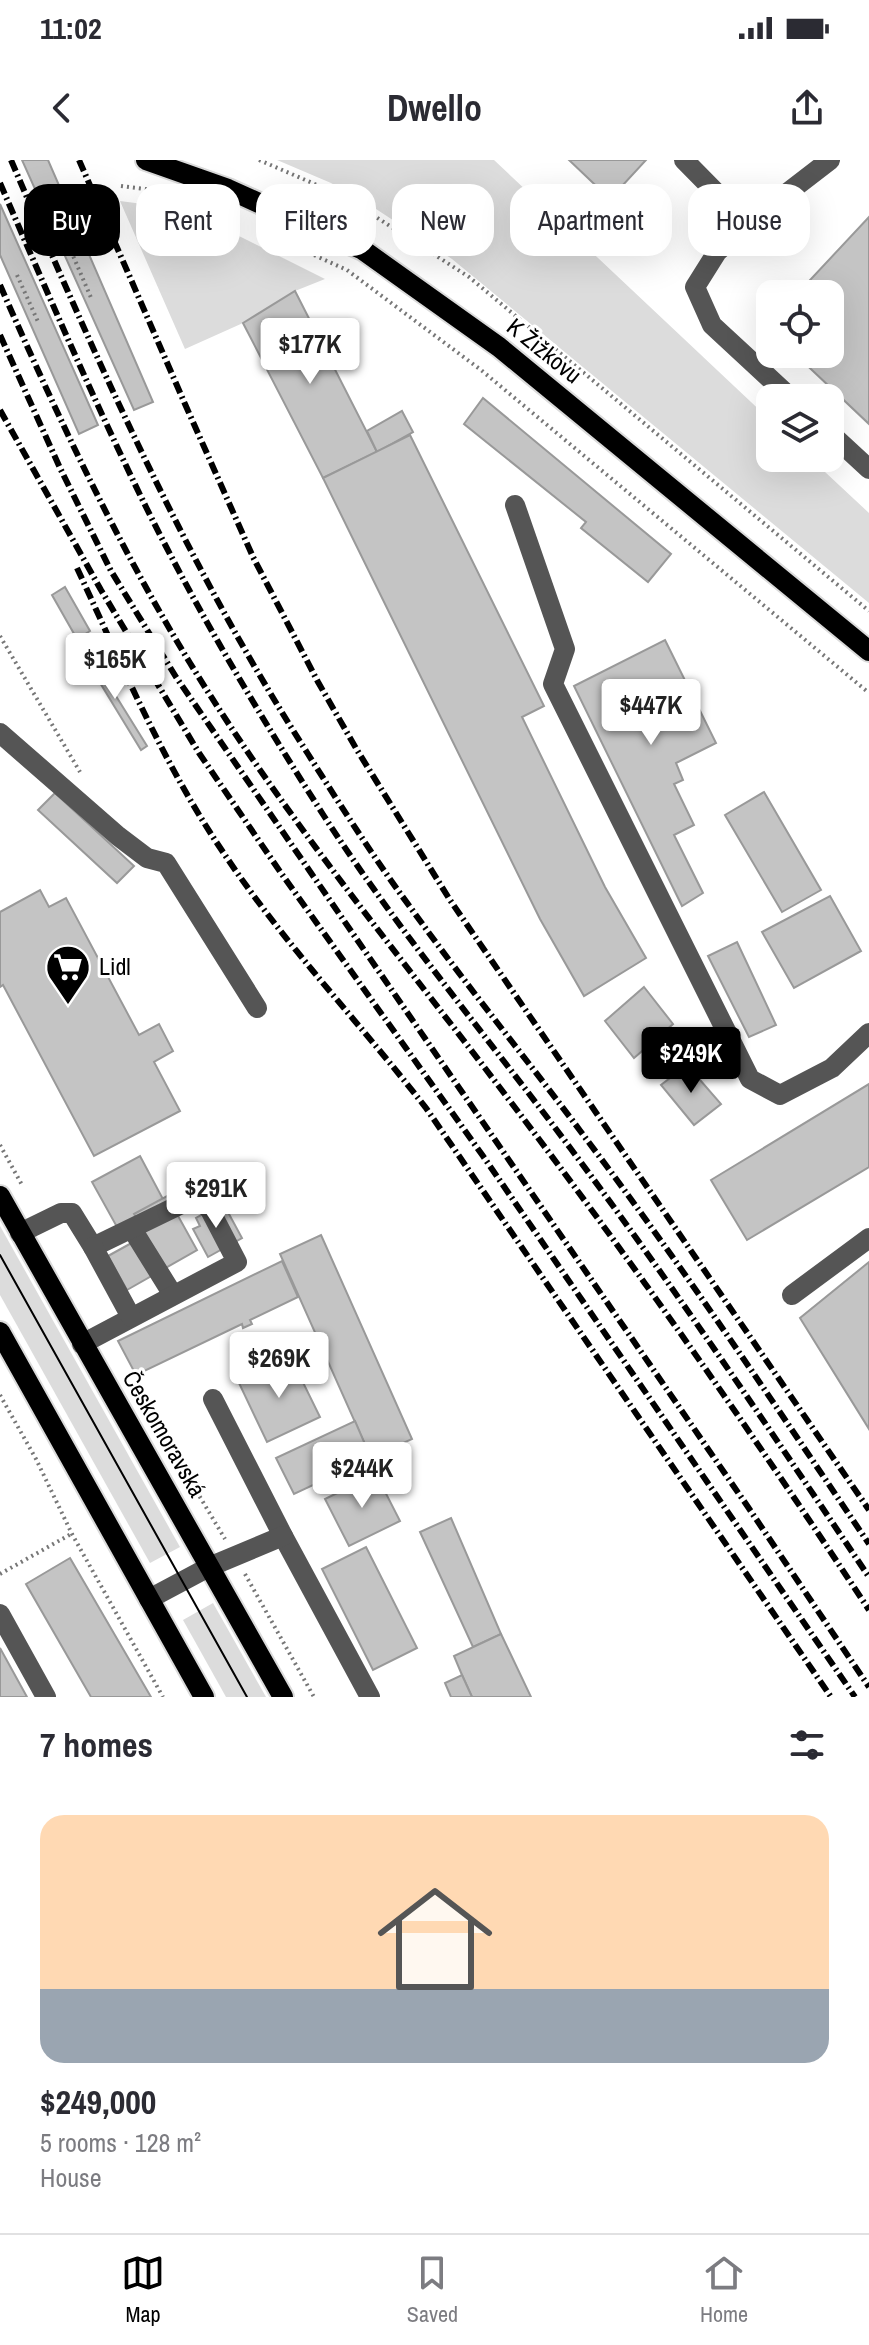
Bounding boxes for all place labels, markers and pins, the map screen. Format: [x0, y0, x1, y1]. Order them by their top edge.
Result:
pin: $177K [254, 318, 366, 386]
pin: $165K [59, 633, 171, 701]
pin: $447K [595, 679, 707, 747]
supermarket icon: Lidl [44, 943, 92, 1006]
place label: Lidl [99, 950, 131, 982]
pin: $249K [635, 1027, 747, 1095]
pin: $291K [160, 1162, 272, 1230]
pin: $269K [223, 1332, 335, 1400]
pin: $244K [306, 1442, 418, 1510]

